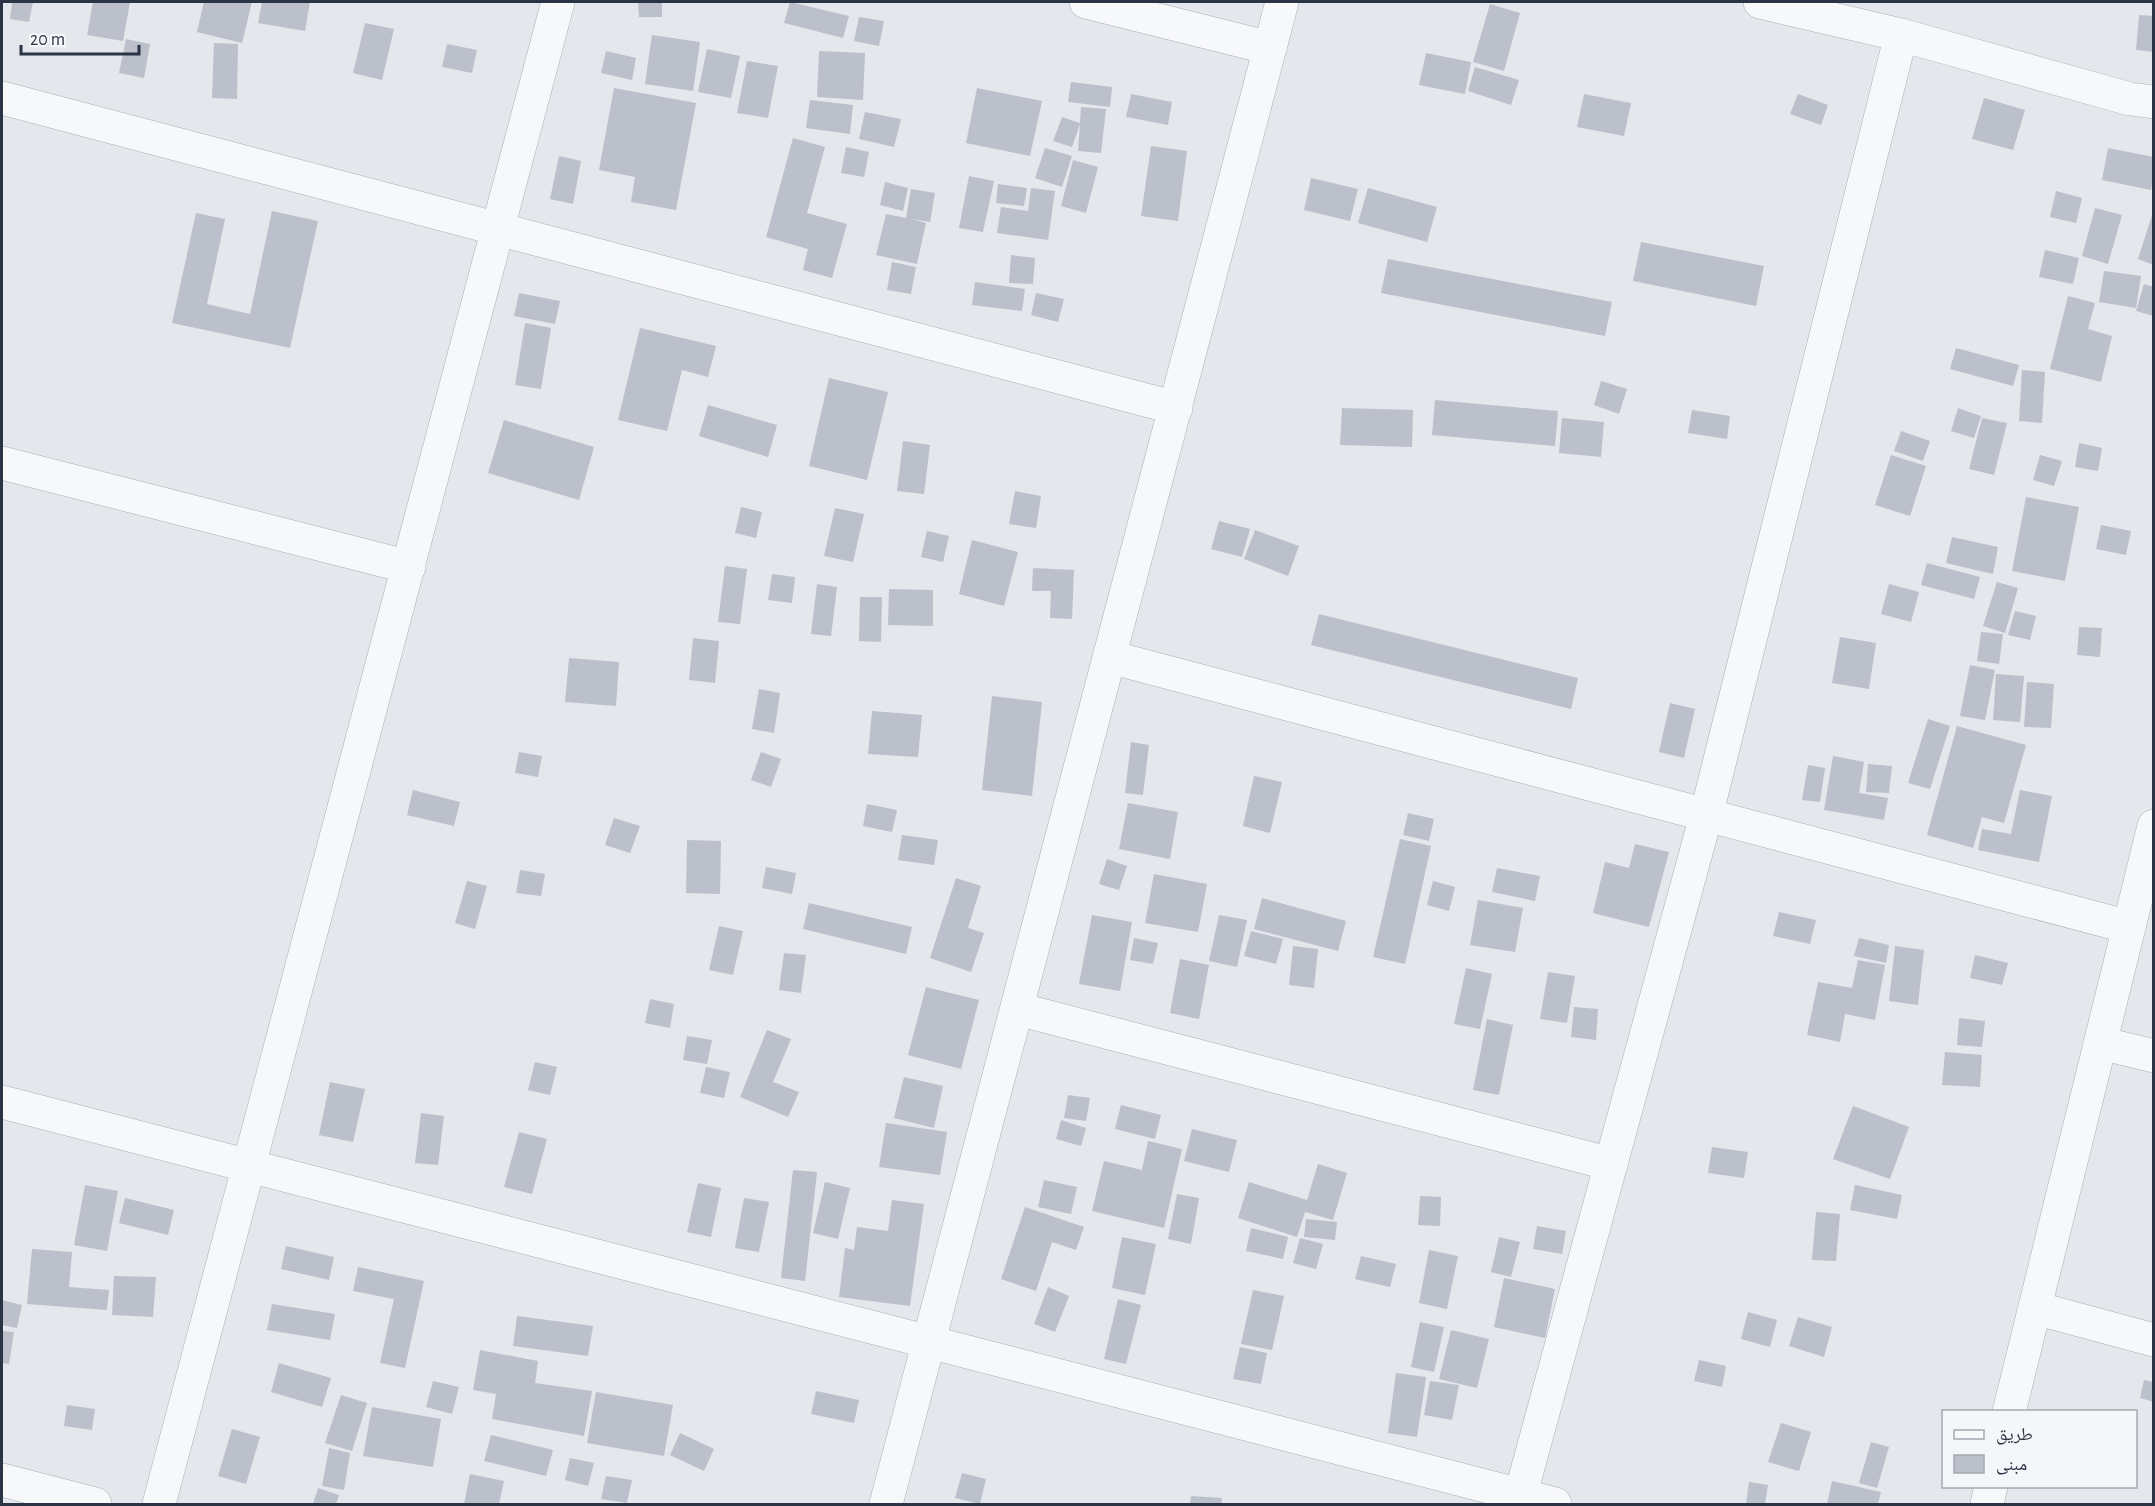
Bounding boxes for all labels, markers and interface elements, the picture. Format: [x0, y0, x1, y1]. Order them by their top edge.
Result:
scale bar [21, 18, 140, 56]
text: 20 m [30, 31, 65, 49]
legend [1942, 1410, 2137, 1488]
text: طريق [1996, 1426, 2033, 1445]
text: مبنى [1996, 1456, 2027, 1475]

